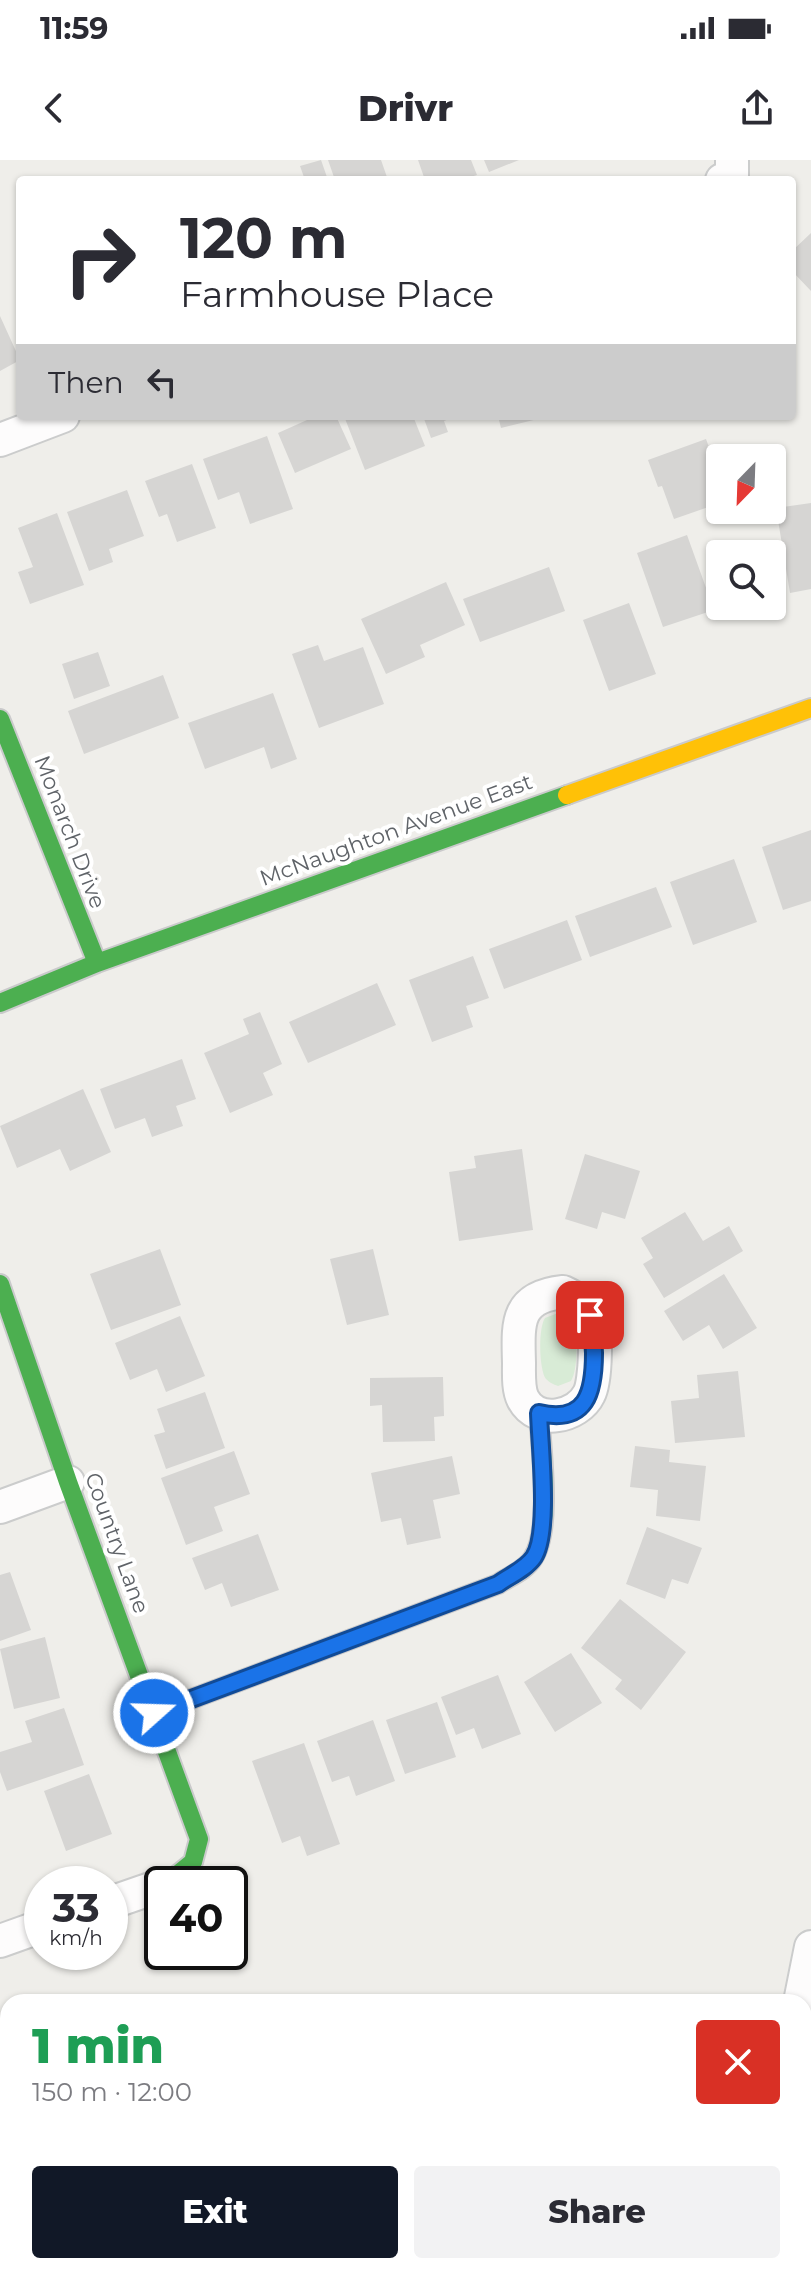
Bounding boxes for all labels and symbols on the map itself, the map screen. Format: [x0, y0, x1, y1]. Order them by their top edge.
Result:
north arrow [706, 444, 786, 524]
street label: Monarch Drive [28, 752, 112, 912]
street label: McNaughton Avenue East [256, 768, 536, 892]
pin [556, 1281, 624, 1349]
street label: Country Lane [79, 1469, 155, 1617]
position arrow [112, 1671, 196, 1755]
speed limit sign: 40 [144, 1866, 248, 1970]

